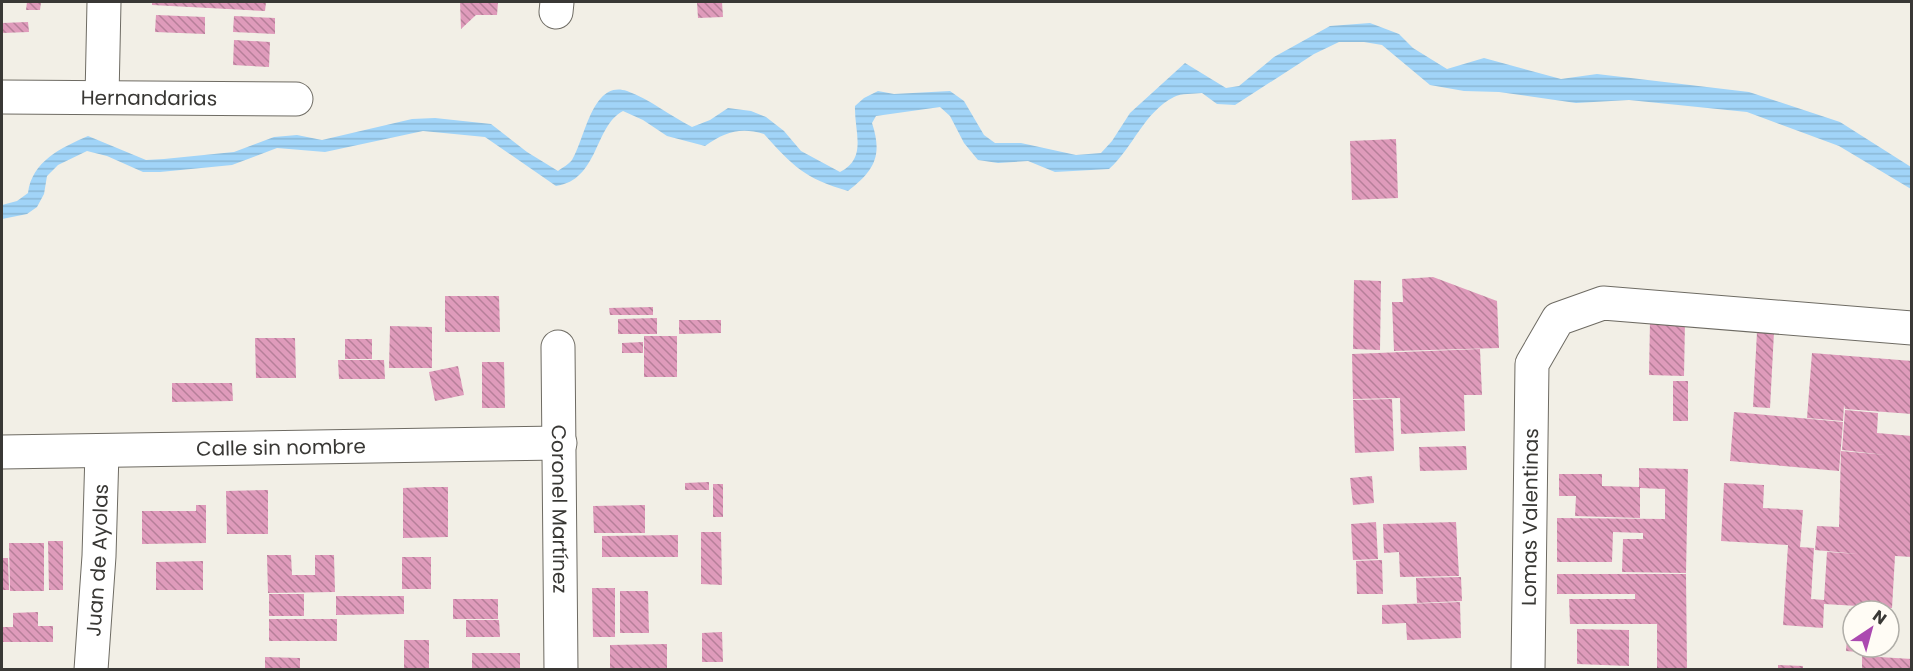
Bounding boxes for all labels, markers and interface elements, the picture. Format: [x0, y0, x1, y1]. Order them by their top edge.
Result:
street label: Hernandarias [81, 84, 217, 112]
street label: Coronel Martínez [545, 424, 574, 594]
street label: Lomas Valentinas [1515, 428, 1545, 606]
street label: Calle sin nombre [196, 432, 366, 463]
street label: Juan de Ayolas [79, 483, 115, 637]
north arrow [1841, 599, 1901, 659]
text: N [1868, 604, 1891, 630]

